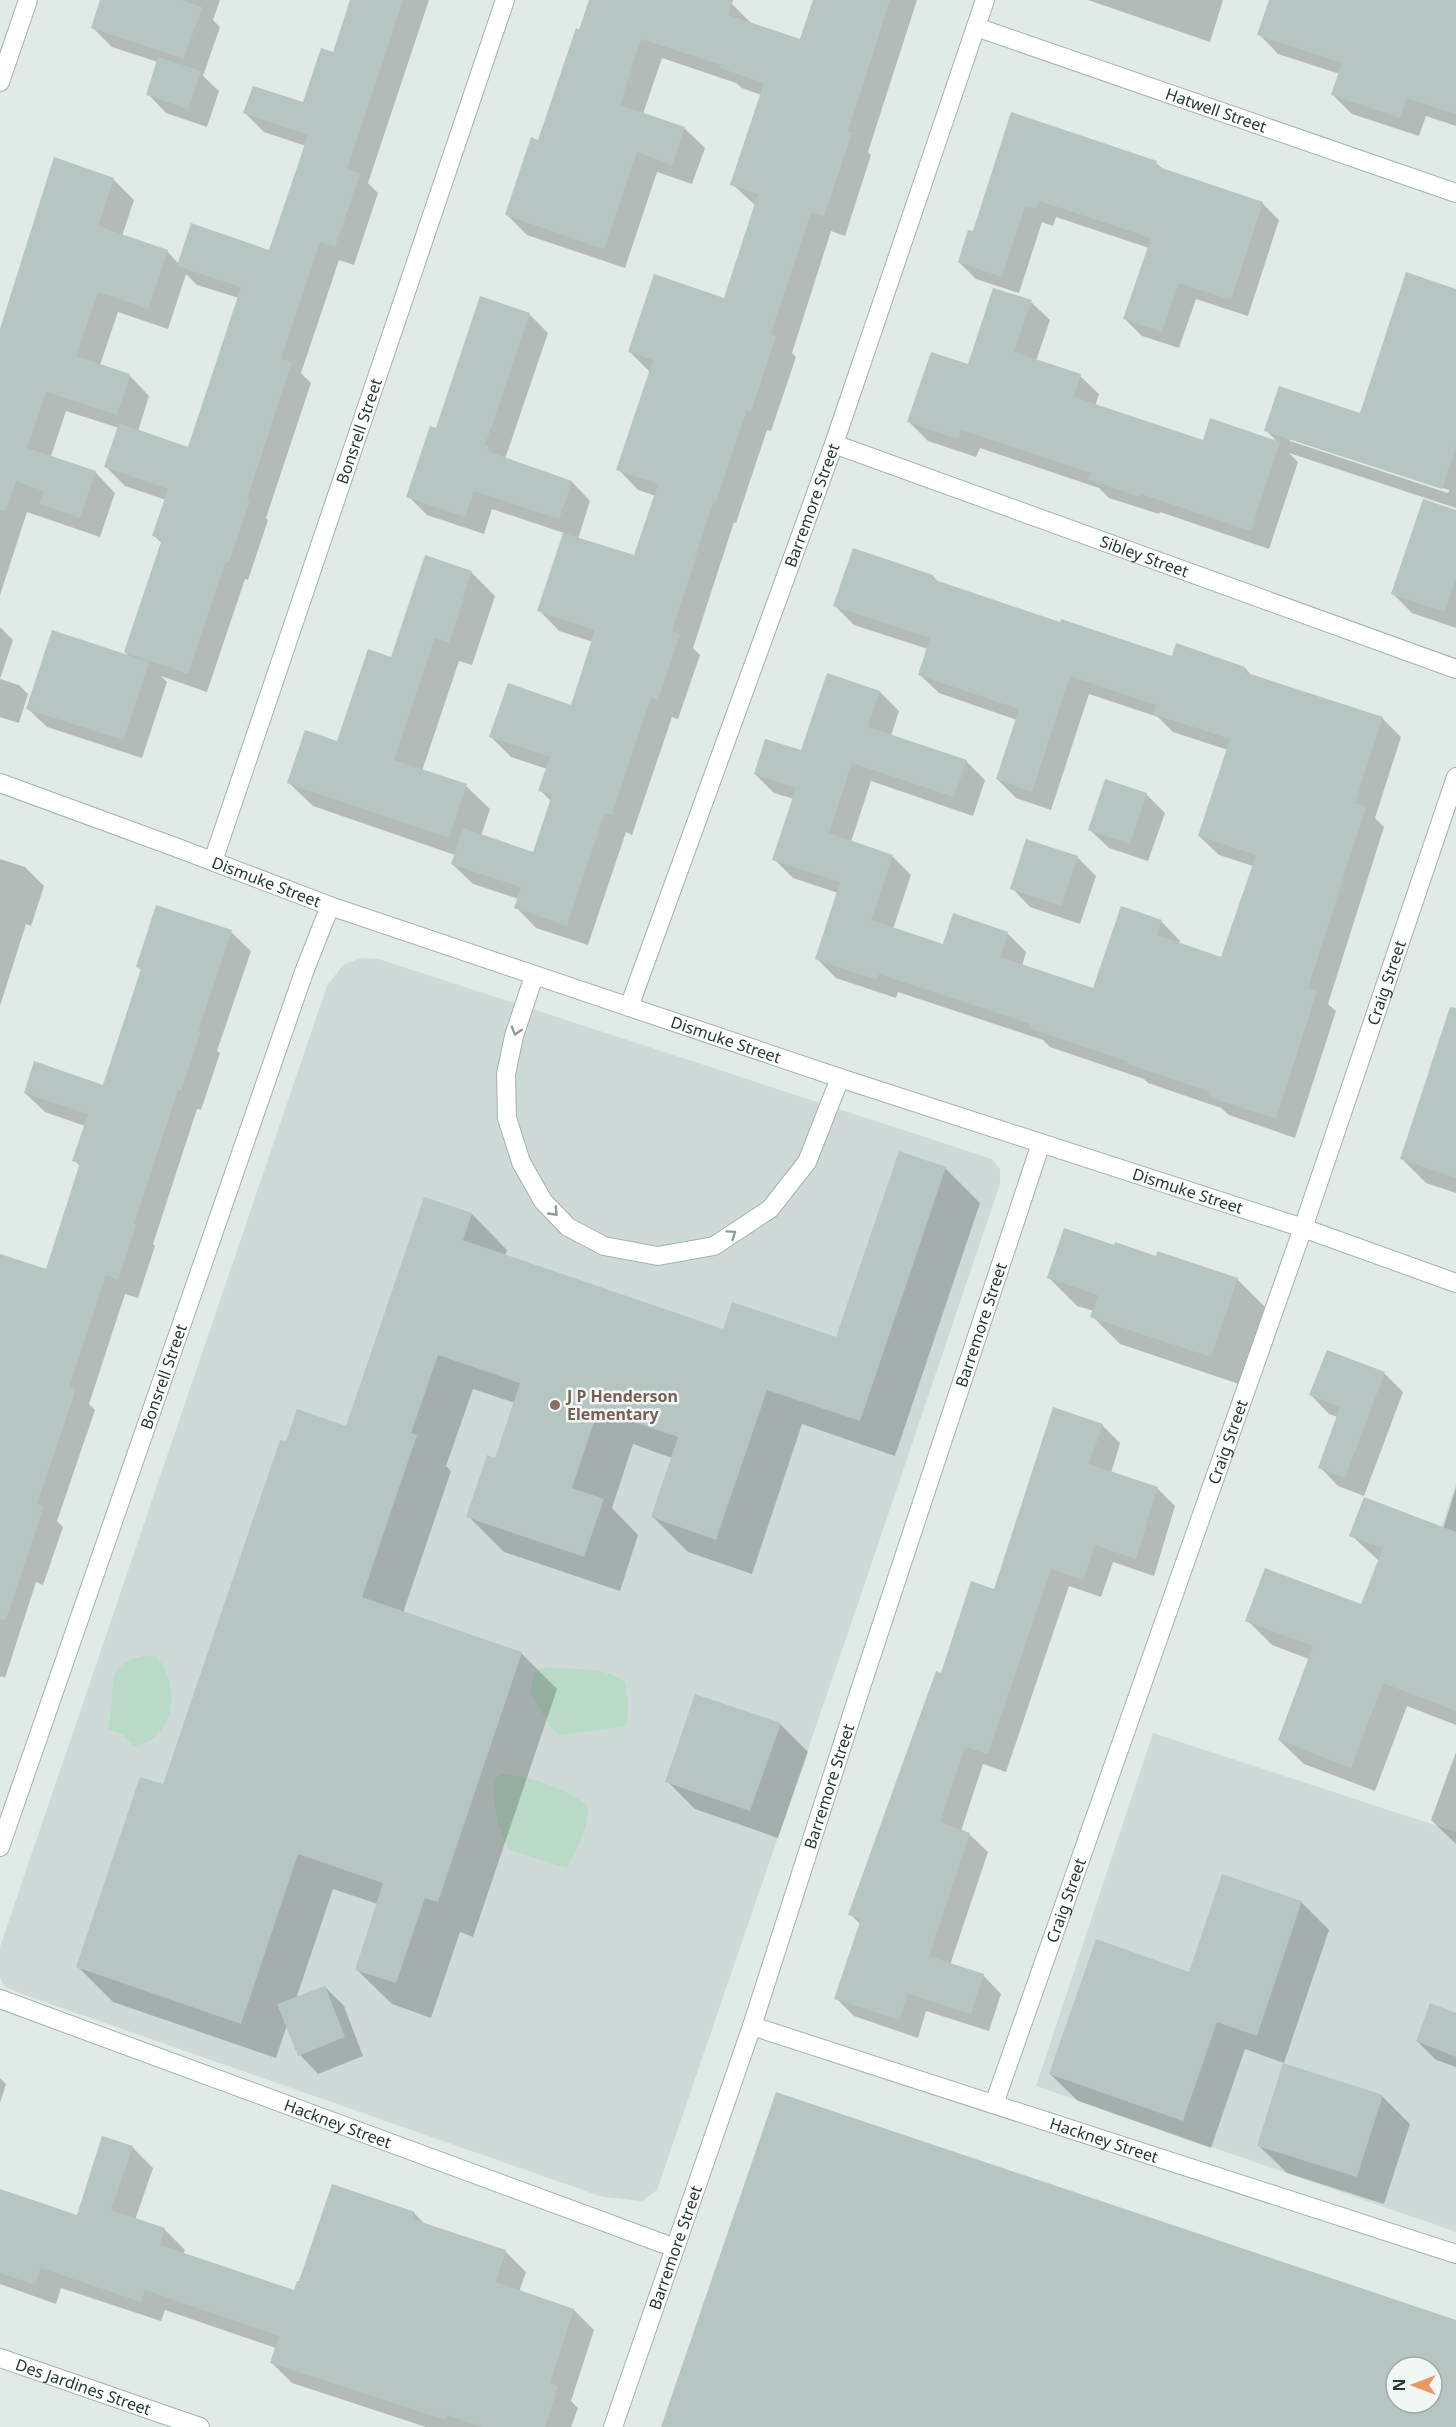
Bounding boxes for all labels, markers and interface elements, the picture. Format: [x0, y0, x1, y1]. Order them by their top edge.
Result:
street label: Hatwell Street [1163, 82, 1270, 138]
street label: Bonsrell Street [331, 375, 387, 487]
street label: Barremore Street [779, 440, 844, 570]
street label: Sibley Street [1097, 530, 1192, 582]
street label: Dismuke Street [209, 851, 324, 913]
street label: Craig Street [1362, 937, 1411, 1028]
street label: Dismuke Street [668, 1011, 784, 1068]
one-way arrow [511, 1025, 523, 1036]
street label: Dismuke Street [1130, 1163, 1246, 1219]
one-way arrow [547, 1206, 558, 1216]
one-way arrow [726, 1230, 737, 1241]
street label: Barremore Street [950, 1259, 1012, 1390]
street label: Bonsrell Street [135, 1321, 192, 1432]
place label: J P Henderson Elementary [565, 1385, 678, 1425]
street label: Craig Street [1202, 1396, 1253, 1487]
marker: J P Henderson Elementary [548, 1398, 562, 1412]
street label: Barremore Street [799, 1721, 859, 1852]
street label: Craig Street [1041, 1855, 1091, 1946]
street label: Hackney Street [281, 2094, 395, 2153]
street label: Hackney Street [1047, 2112, 1161, 2168]
street label: Barremore Street [644, 2182, 707, 2313]
street label: Des Jardines Street [13, 2353, 154, 2420]
north arrow [1384, 2355, 1444, 2415]
text: N [1388, 2378, 1410, 2392]

